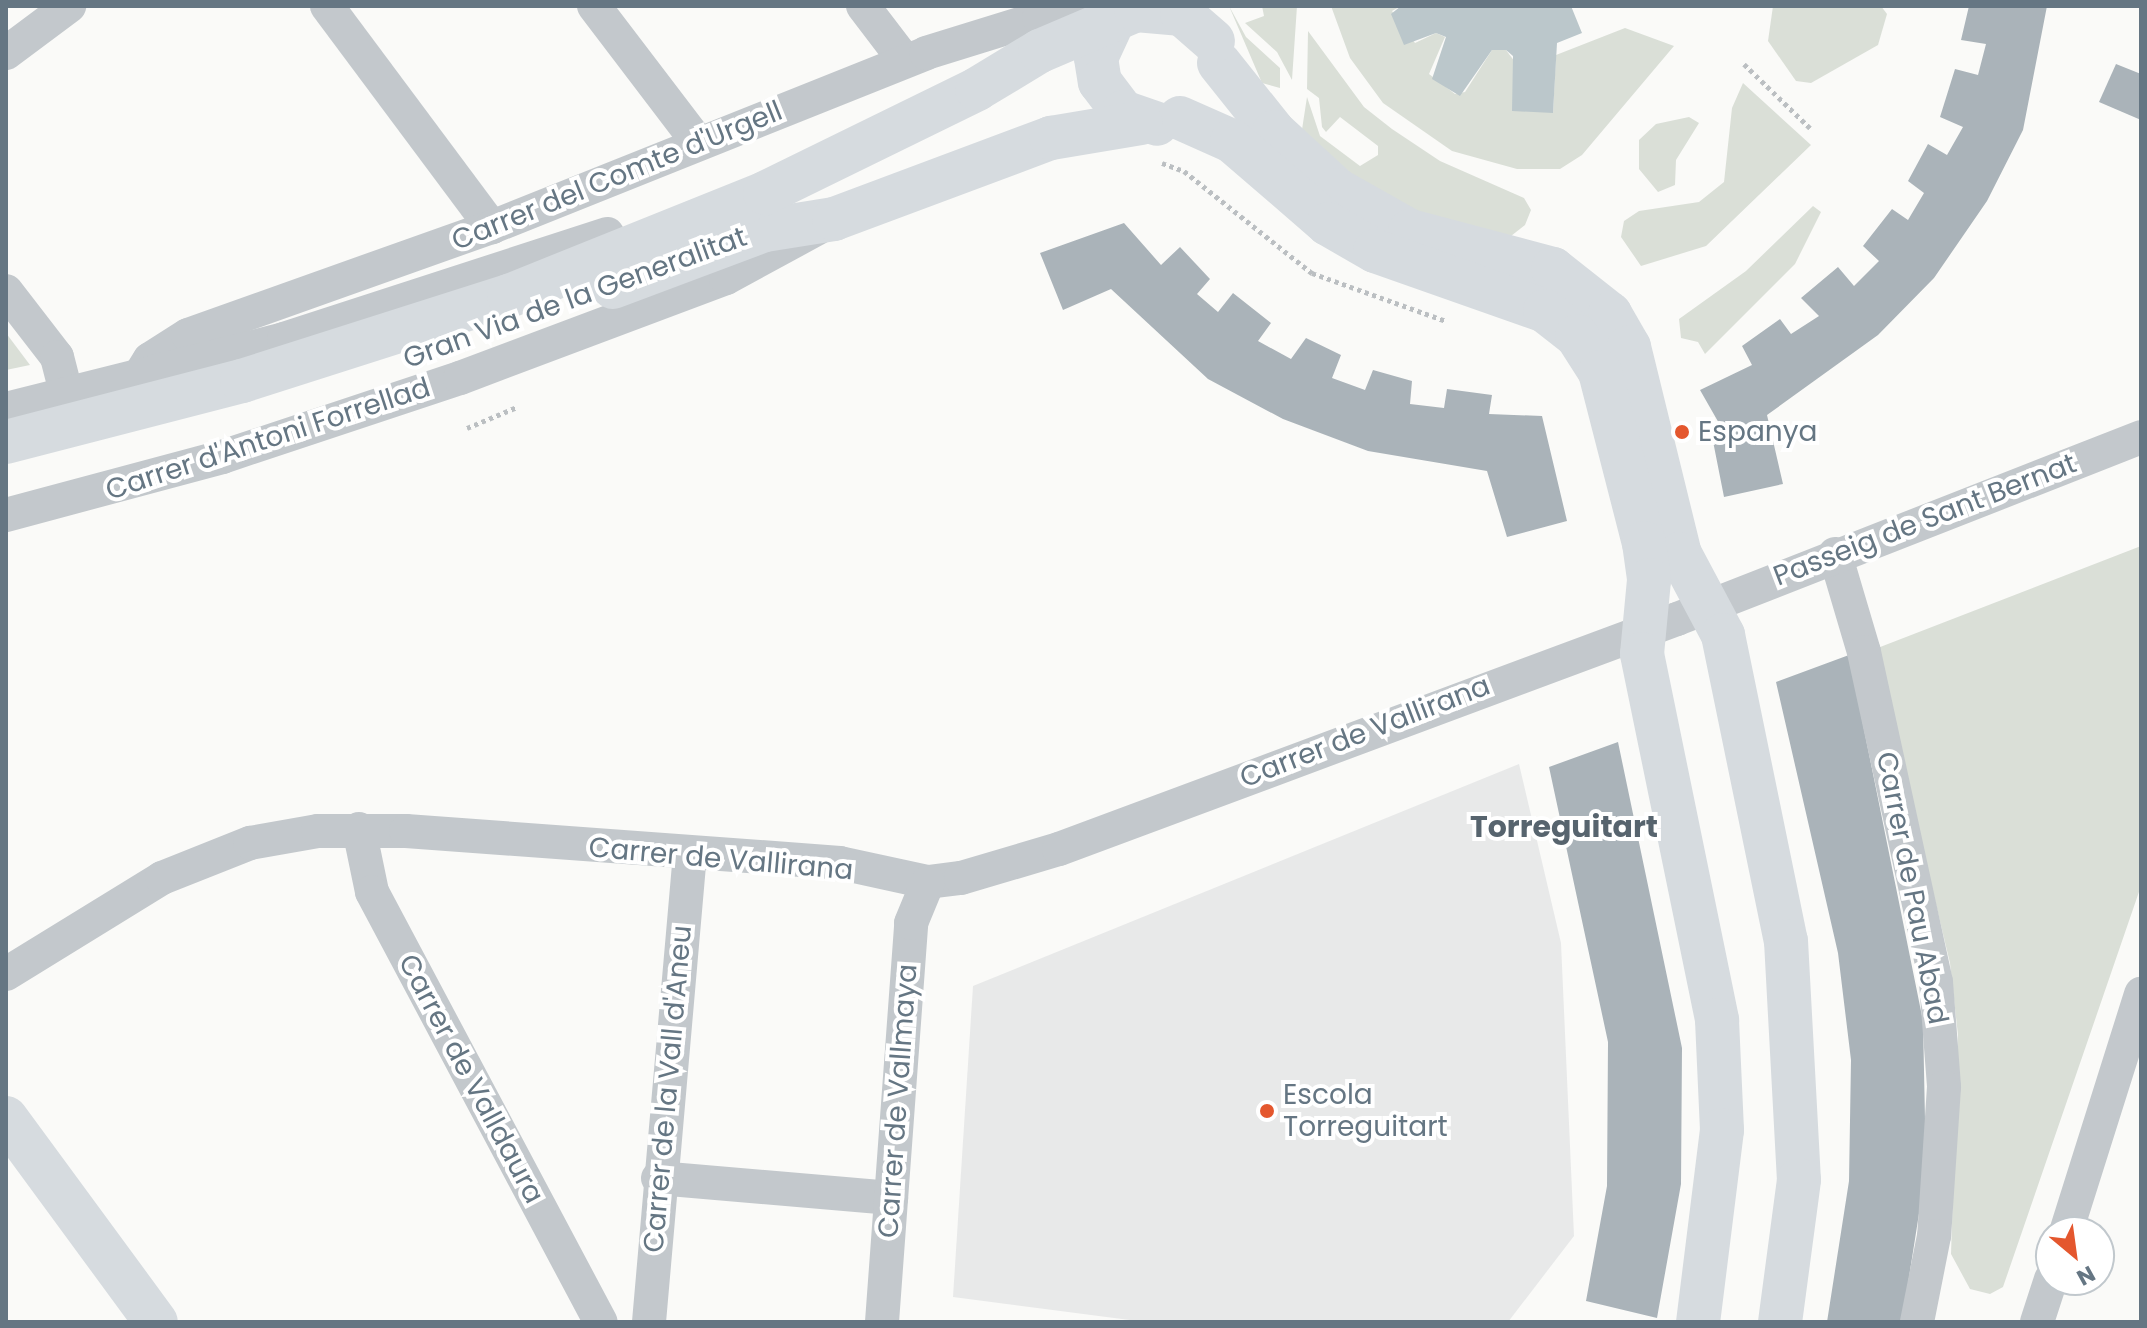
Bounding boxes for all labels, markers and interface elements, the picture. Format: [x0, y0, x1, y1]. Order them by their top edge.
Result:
street label: Carrer del Comte d'Urgell [447, 94, 787, 258]
street label: Gran Via de la Generalitat [399, 220, 751, 376]
street label: Carrer d'Antoni Forrellad [102, 371, 434, 507]
place label: Espanya [1698, 415, 1817, 449]
marker: Espanya [1673, 423, 1691, 441]
street label: Passeig de Sant Bernat [1769, 447, 2081, 593]
street label: Carrer de Vallirana [1235, 669, 1495, 795]
street label: Carrer de Pau Abad [1869, 749, 1955, 1027]
district label: Torreguitart [1470, 809, 1658, 845]
street label: Carrer de Vallirana [587, 831, 855, 887]
street label: Carrer de la Vall d'Aneu [637, 924, 699, 1254]
street label: Carrer de Valldaura [391, 949, 551, 1209]
street label: Carrer de Vallmaya [872, 963, 924, 1239]
place label: Escola Torreguitart [1283, 1078, 1448, 1144]
marker: Escola Torreguitart [1258, 1102, 1276, 1120]
north arrow [2035, 1216, 2115, 1296]
text: N [2071, 1258, 2101, 1293]

